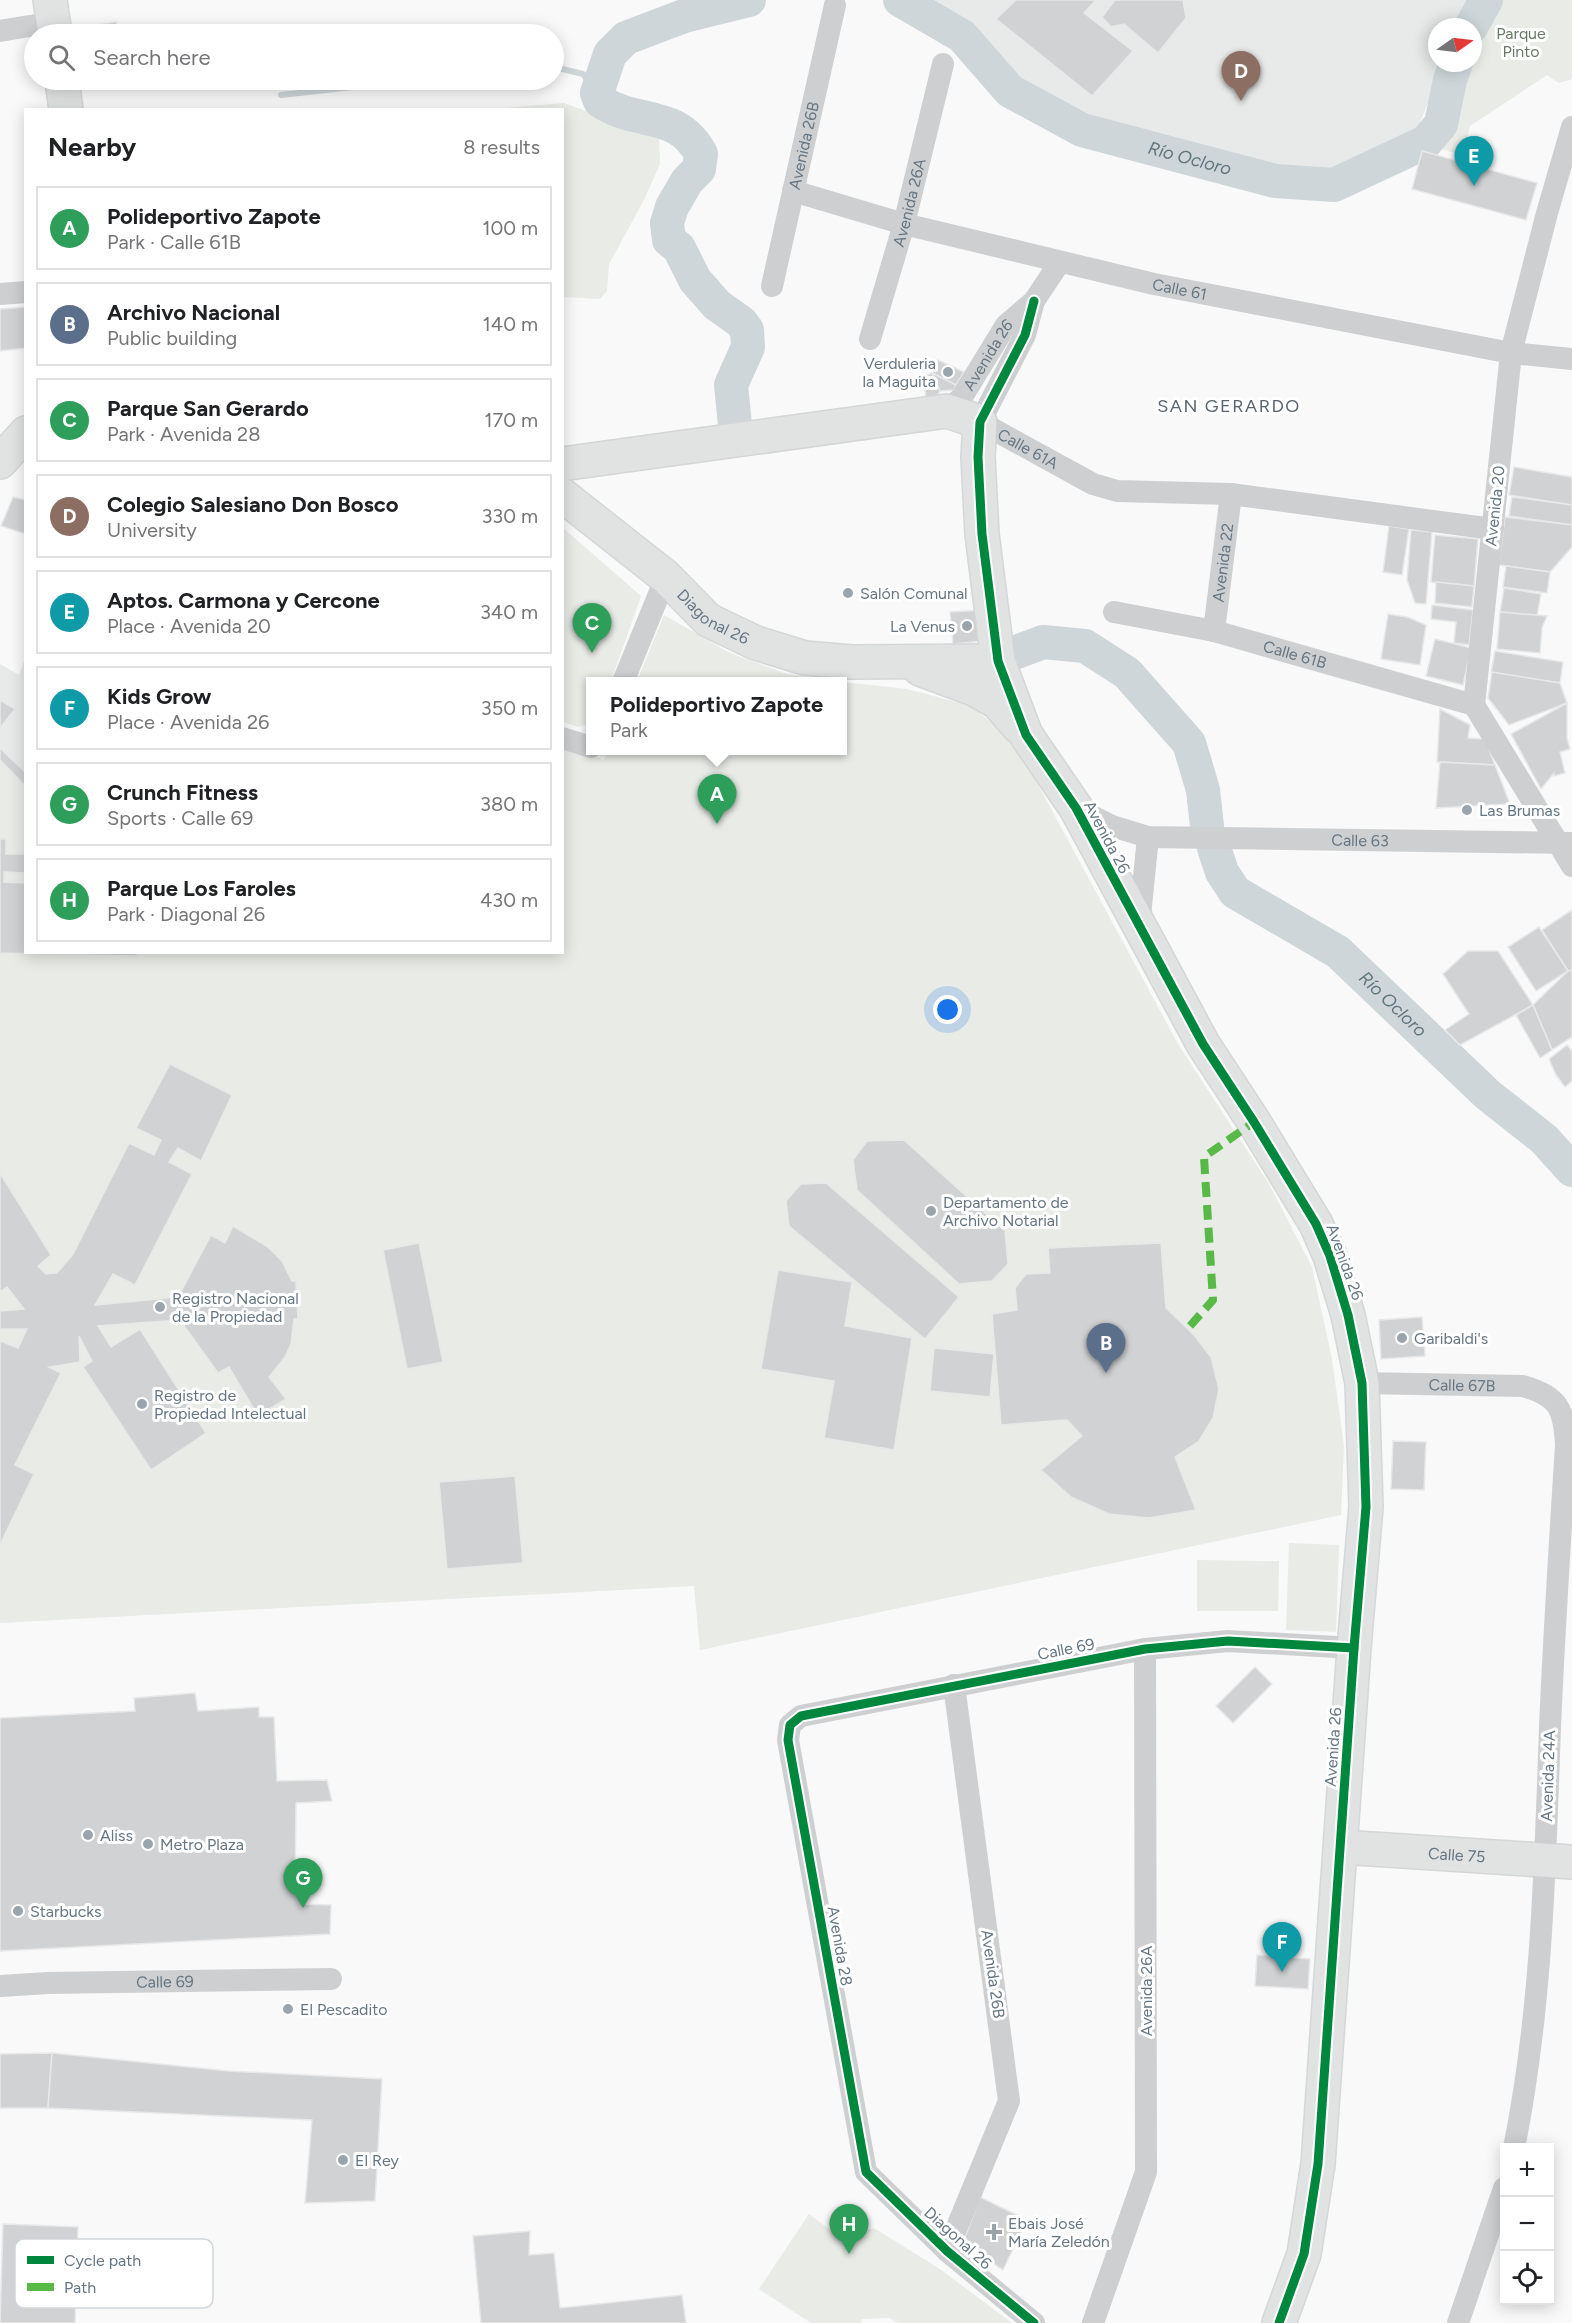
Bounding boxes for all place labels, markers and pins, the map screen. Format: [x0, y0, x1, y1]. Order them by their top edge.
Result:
pin: D [1222, 51, 1260, 101]
pin: E [1454, 136, 1494, 186]
place label: Verduleria la Maguita [862, 354, 936, 391]
marker: Verduleria la Maguita [941, 365, 955, 379]
place label: Salón Comunal [860, 584, 968, 603]
marker: Salón Comunal [841, 586, 855, 600]
pin: C [572, 604, 612, 653]
place label: La Venus [890, 617, 955, 636]
marker: La Venus [960, 619, 974, 633]
pin: A [698, 774, 736, 824]
place label: Las Brumas [1479, 801, 1560, 820]
marker: Las Brumas [1460, 803, 1474, 817]
place label: Departamento de Archivo Notarial [943, 1193, 1069, 1230]
marker: Departamento de Archivo Notarial [924, 1204, 938, 1218]
place label: Registro Nacional de la Propiedad [172, 1289, 299, 1326]
marker: Registro Nacional de la Propiedad [153, 1300, 167, 1314]
pin: B [1086, 1324, 1126, 1373]
place label: Garibaldi's [1414, 1329, 1488, 1348]
marker: Garibaldi's [1395, 1331, 1409, 1345]
place label: Registro de Propiedad Intelectual [154, 1386, 306, 1423]
marker: Registro de Propiedad Intelectual [135, 1397, 149, 1411]
place label: Aliss [100, 1826, 133, 1845]
marker: Aliss [81, 1828, 95, 1842]
place label: Metro Plaza [160, 1835, 244, 1854]
marker: Metro Plaza [141, 1837, 155, 1851]
pin: G [284, 1858, 322, 1908]
place label: Starbucks [30, 1902, 102, 1921]
marker: Starbucks [11, 1904, 25, 1918]
pin: F [1262, 1922, 1302, 1972]
place label: El Pescadito [300, 2000, 387, 2019]
marker: El Pescadito [281, 2002, 295, 2016]
place label: El Rey [355, 2151, 399, 2170]
marker: El Rey [336, 2153, 350, 2167]
pin: H [830, 2204, 868, 2254]
place label: Ebais José María Zeledón [1008, 2214, 1110, 2251]
marker: Ebais José María Zeledón [985, 2223, 1003, 2241]

